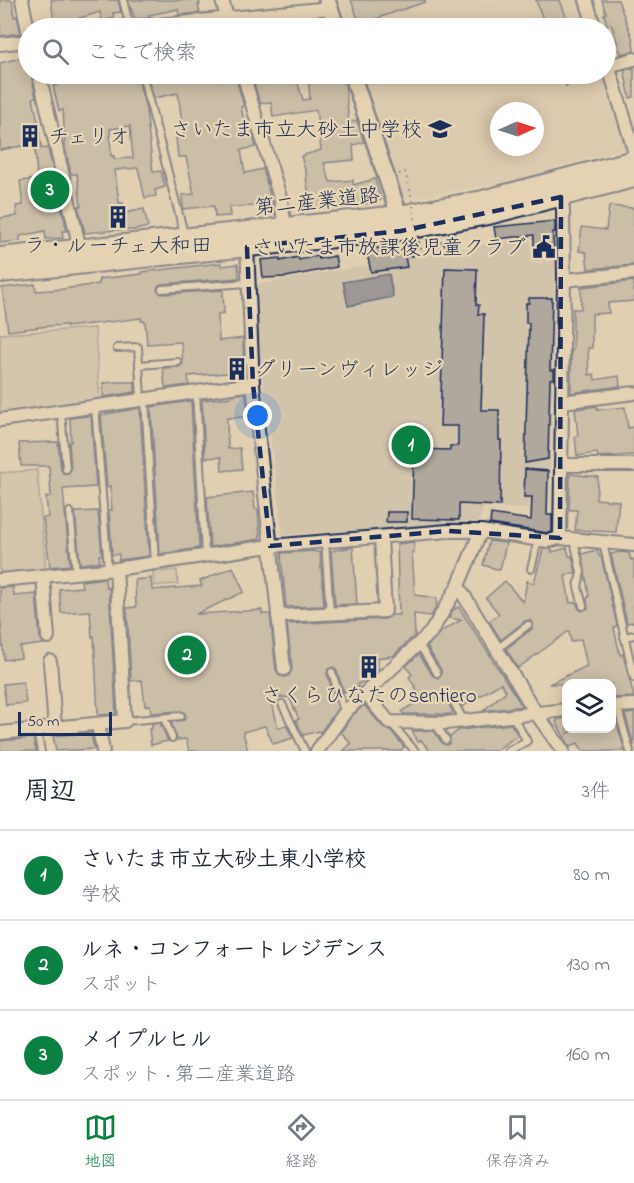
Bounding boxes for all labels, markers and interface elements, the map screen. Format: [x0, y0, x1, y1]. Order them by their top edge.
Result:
search box [18, 18, 616, 84]
icon: search [39, 35, 72, 68]
text: ここで検索 [87, 38, 197, 70]
north arrow [490, 102, 544, 156]
place label: さいたま市立大砂土中学校 [171, 116, 422, 146]
school or university icon: さいたま市立大砂土中学校 [427, 116, 453, 142]
building icon: チェリオ [17, 123, 43, 149]
place label: チェリオ [48, 123, 130, 153]
pin: 3 [31, 168, 70, 213]
street label: 第二産業道路 [253, 181, 381, 224]
building icon: ラ・ルーチェ大和田 [105, 204, 131, 230]
place label: ラ・ルーチェ大和田 [24, 232, 212, 262]
place label: さいたま市放課後児童クラブ [254, 234, 526, 264]
public building icon: さいたま市放課後児童クラブ [531, 234, 557, 260]
building icon: グリーンヴィレッジ [224, 356, 250, 382]
place label: グリーンヴィレッジ [255, 356, 443, 386]
your location [243, 401, 272, 430]
pin: 1 [392, 422, 430, 468]
pin: 2 [168, 632, 207, 678]
building icon: さくらひなたのsentiero [356, 654, 382, 680]
map controls [562, 679, 616, 733]
button: layers [562, 679, 616, 733]
place label: さくらひなたのsentiero [261, 682, 477, 712]
scale bar [18, 709, 112, 736]
text: 50 m [27, 710, 59, 734]
text: 周辺 [24, 774, 76, 812]
text: 3件 [582, 778, 610, 807]
text: さいたま市立大砂土東小学校 [81, 845, 367, 877]
text: 1 [40, 861, 47, 890]
text: 80 m [573, 861, 610, 890]
text: 学校 [81, 881, 121, 910]
text: ルネ・コンフォートレジデンス [81, 935, 387, 967]
text: 2 [39, 951, 48, 980]
text: 130 m [566, 951, 610, 980]
text: スポット [81, 971, 161, 1000]
text: メイプルヒル [81, 1025, 212, 1057]
text: 3 [39, 1041, 48, 1070]
text: 160 m [566, 1041, 610, 1070]
text: スポット · 第二産業道路 [81, 1061, 295, 1090]
tab: 地図 [84, 1111, 117, 1174]
tab: 経路 [285, 1111, 318, 1174]
tab: 保存済み [486, 1111, 550, 1174]

